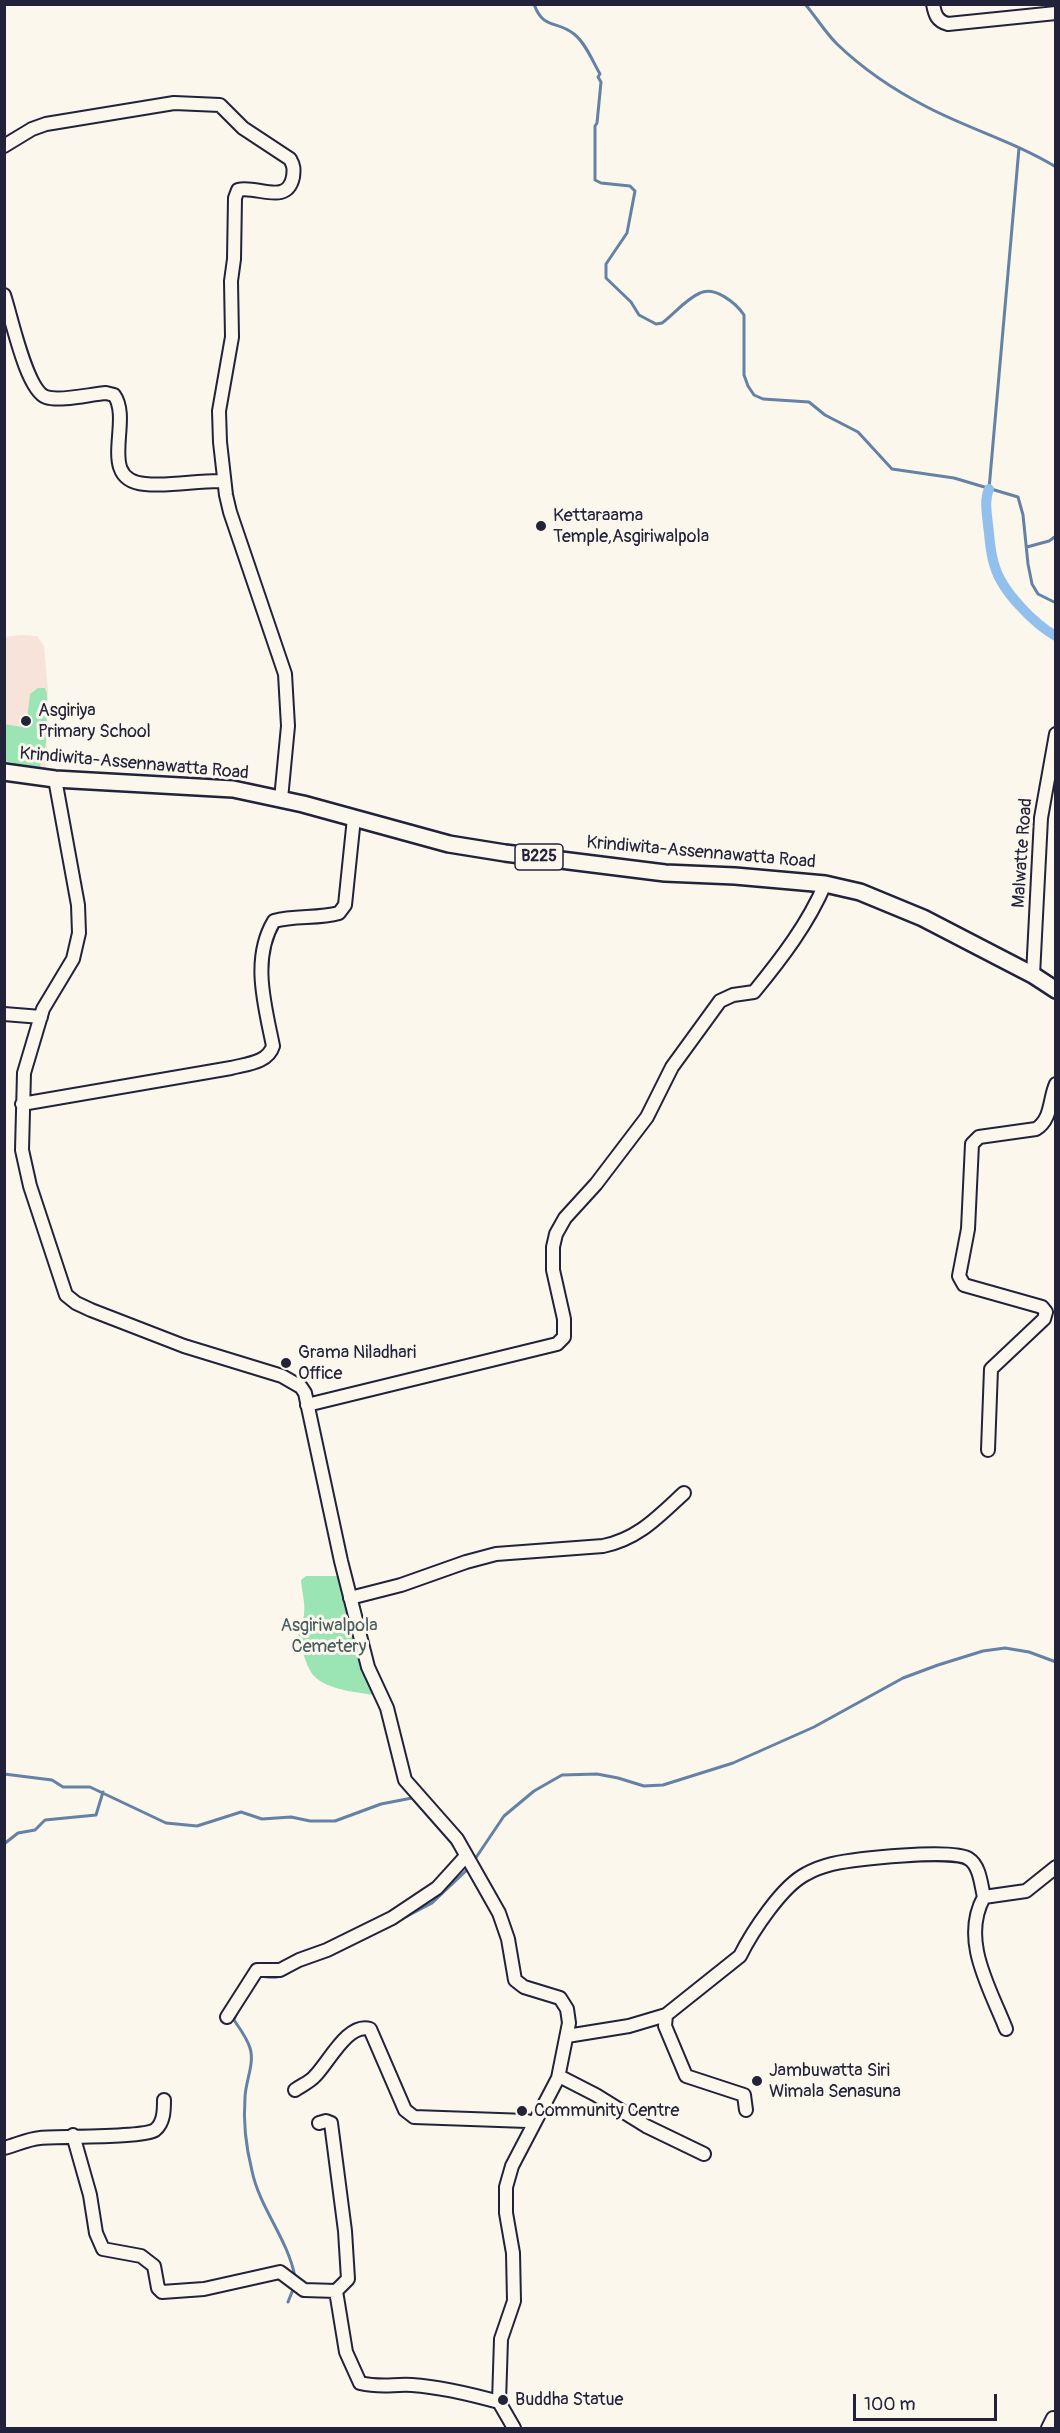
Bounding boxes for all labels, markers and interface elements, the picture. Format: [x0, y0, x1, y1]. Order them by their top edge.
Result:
place label: Kettaraama Temple,Asgiriwalpola [553, 505, 709, 548]
marker: Kettaraama Temple,Asgiriwalpola [534, 519, 548, 533]
place label: Asgiriya Primary School [38, 700, 151, 742]
marker: Asgiriya Primary School [19, 714, 33, 728]
street label: Krindiwita-Assennawatta Road [18, 743, 250, 785]
street label: Malwatte Road [1008, 797, 1038, 909]
street label: Krindiwita-Assennawatta Road [585, 832, 817, 874]
road number: B225 [515, 844, 563, 870]
place label: Grama Niladhari Office [298, 1342, 416, 1384]
marker: Grama Niladhari Office [279, 1356, 293, 1370]
park label: Asgiriwalpola Cemetery [280, 1615, 378, 1658]
place label: Jambuwatta Siri Wimala Senasuna [769, 2060, 901, 2102]
marker: Jambuwatta Siri Wimala Senasuna [750, 2074, 764, 2088]
place label: Community Centre [534, 2100, 679, 2122]
marker: Community Centre [515, 2104, 529, 2118]
scale bar [856, 2382, 1000, 2420]
place label: Buddha Statue [515, 2389, 623, 2411]
marker: Buddha Statue [496, 2393, 510, 2407]
text: 100 m [864, 2393, 916, 2416]

